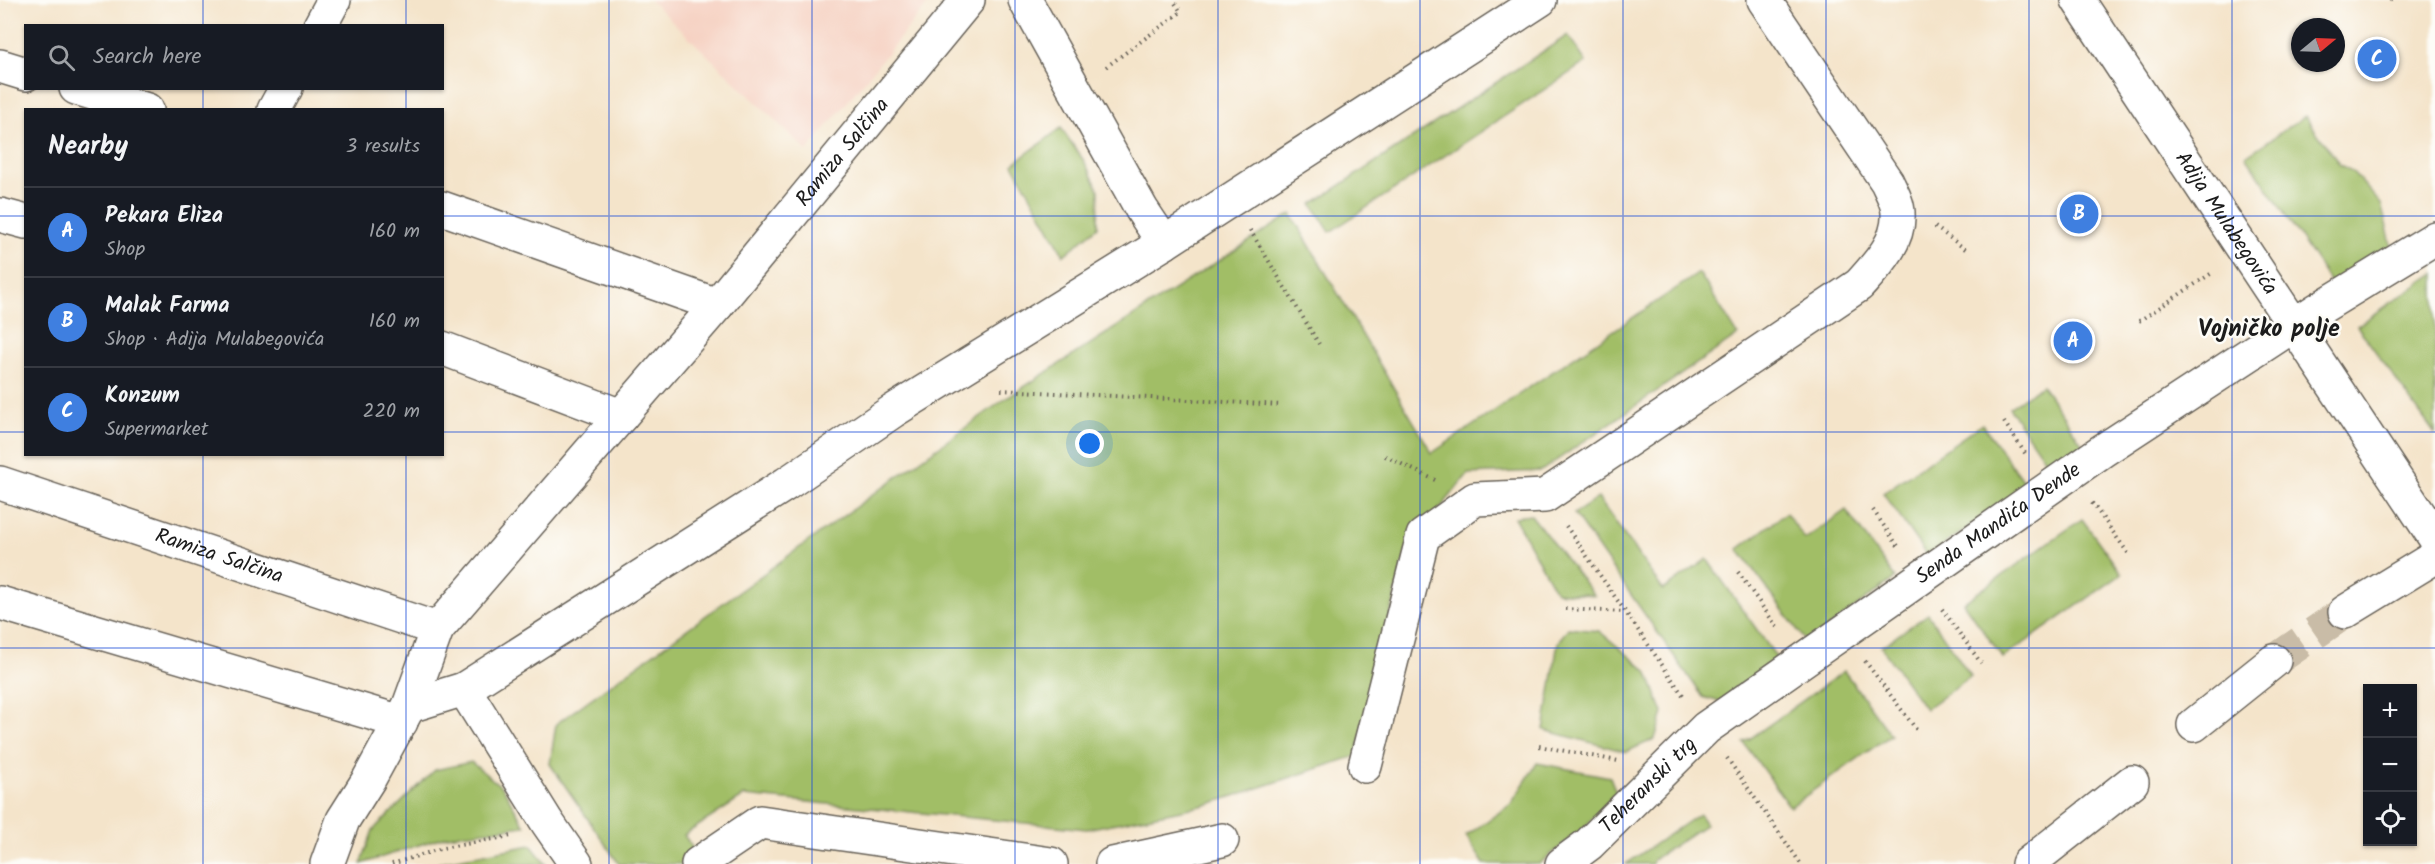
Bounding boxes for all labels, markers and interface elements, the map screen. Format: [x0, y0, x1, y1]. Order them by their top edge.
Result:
north arrow [2291, 18, 2345, 72]
search box [24, 24, 444, 90]
pin: C [2358, 36, 2396, 82]
text: Search here [93, 40, 201, 75]
icon: search [45, 41, 78, 74]
street label: Ramiza Salčina [788, 90, 898, 214]
text: Nearby [48, 126, 128, 168]
text: 3 results [346, 131, 420, 163]
street label: Adija Mulabegovića [2166, 145, 2286, 302]
pin: B [2060, 192, 2098, 236]
text: Pekara Eliza [105, 199, 223, 234]
text: A [61, 216, 74, 248]
text: 160 m [369, 216, 420, 248]
text: Shop [105, 234, 145, 266]
text: Malak Farma [105, 289, 230, 324]
text: B [61, 306, 74, 338]
text: 160 m [369, 306, 420, 338]
district label: Vojničko polje [2198, 310, 2340, 349]
pin: A [2054, 318, 2092, 364]
text: Shop · Adija Mulabegovića [105, 324, 324, 356]
text: Konzum [105, 379, 180, 414]
text: C [61, 396, 74, 428]
text: 220 m [363, 396, 420, 428]
text: Supermarket [105, 414, 208, 446]
your location [1075, 429, 1104, 458]
street label: Senda Mandića Dende [1909, 454, 2088, 593]
street label: Ramiza Salčina [151, 519, 287, 593]
map controls [2363, 684, 2417, 846]
button: + [2363, 684, 2417, 738]
street label: Teheranski trg [1592, 729, 1705, 842]
button: − [2363, 738, 2417, 792]
button: locate [2363, 792, 2417, 846]

